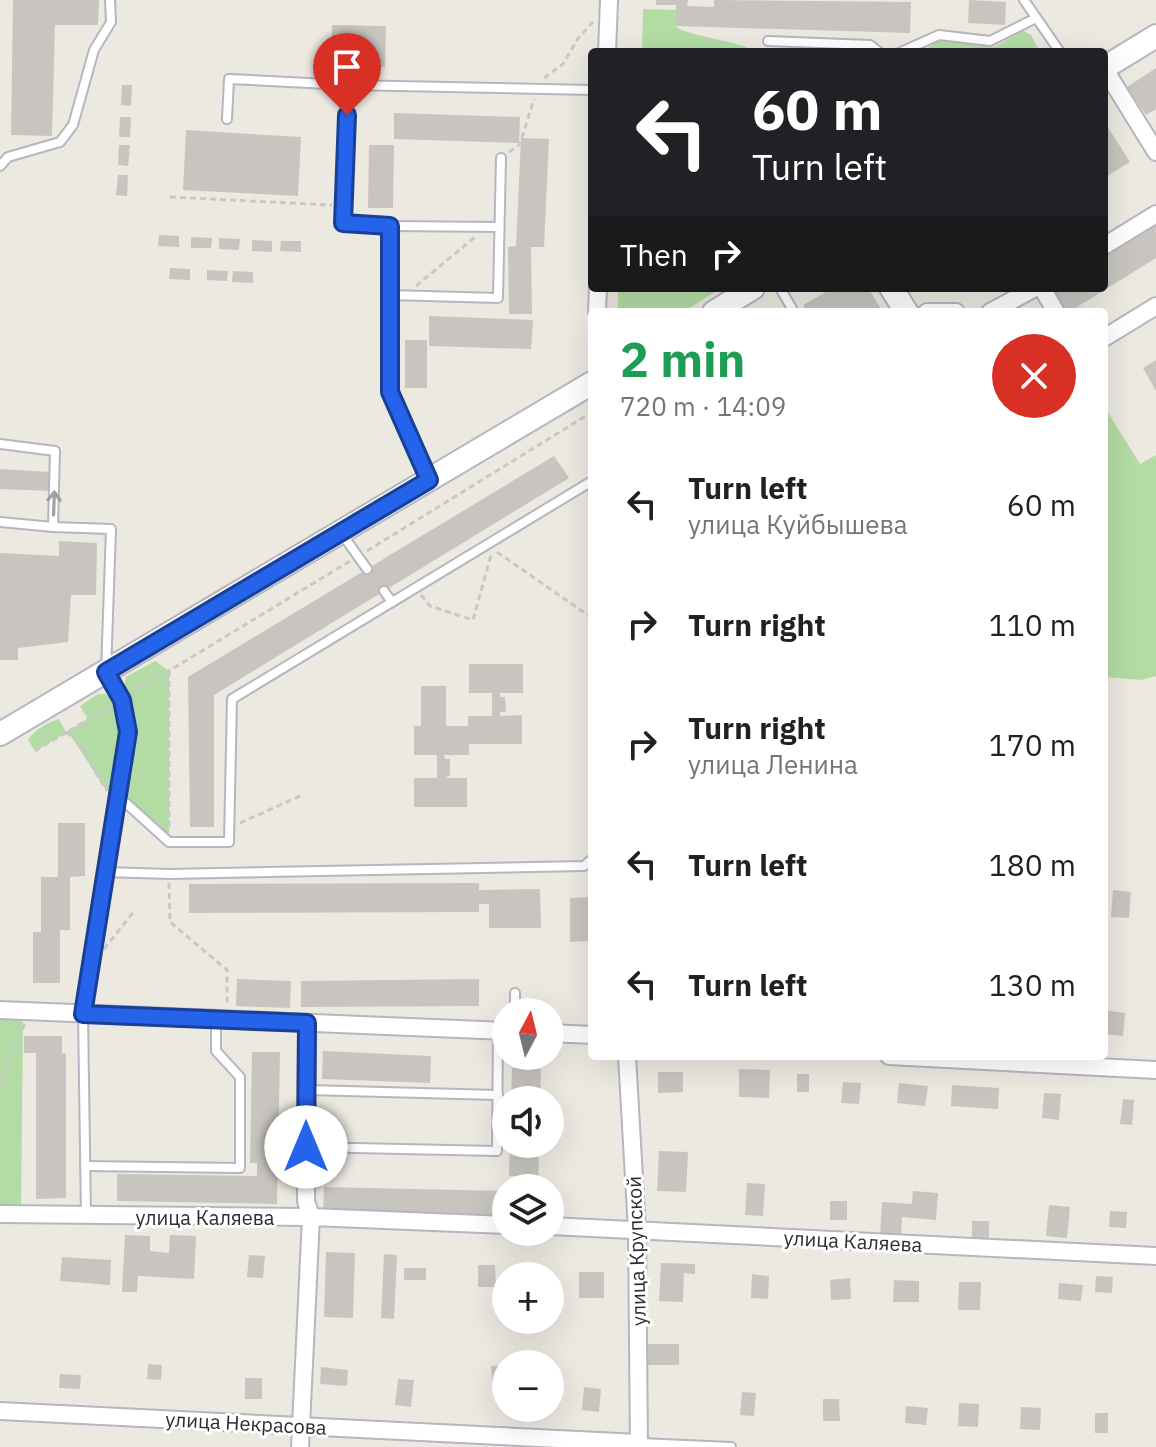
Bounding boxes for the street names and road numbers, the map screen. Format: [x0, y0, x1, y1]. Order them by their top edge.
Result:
street label: улица Крупской [620, 1176, 652, 1326]
street label: улица Каляева [136, 1204, 275, 1231]
street label: улица Каляева [783, 1224, 923, 1258]
street label: улица Некрасова [165, 1405, 328, 1441]

